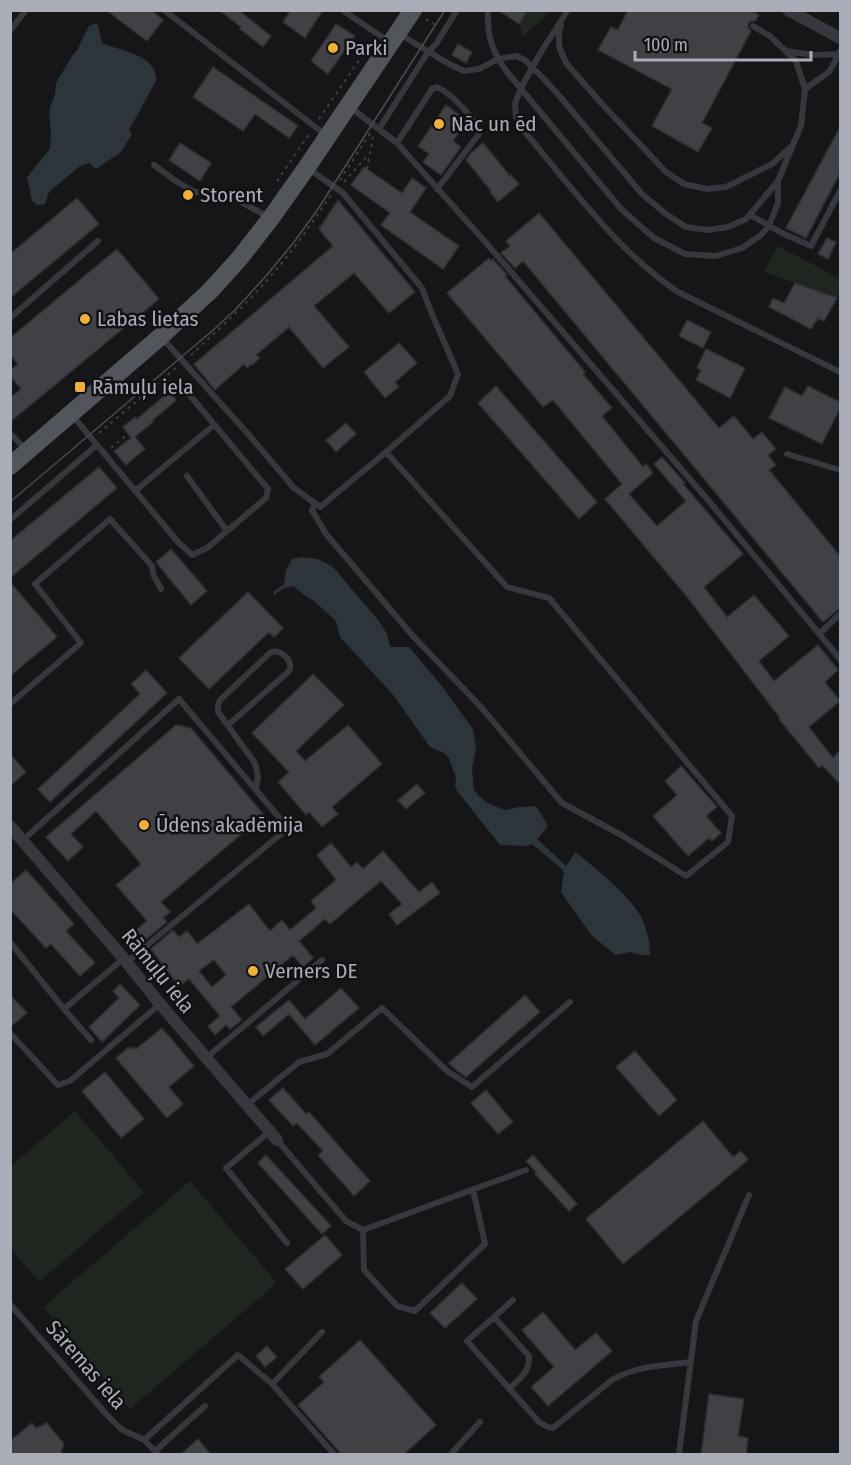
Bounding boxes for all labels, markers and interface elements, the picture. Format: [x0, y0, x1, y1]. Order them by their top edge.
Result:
scale bar [635, 24, 810, 62]
text: 100 m [644, 34, 688, 56]
place label: Parki [345, 35, 388, 61]
marker: Parki [326, 41, 340, 55]
place label: Nāc un ēd [451, 111, 537, 137]
marker: Nāc un ēd [432, 117, 446, 131]
place label: Storent [200, 182, 263, 208]
marker: Storent [181, 188, 195, 202]
place label: Labas lietas [97, 306, 199, 332]
marker: Labas lietas [78, 312, 92, 326]
place label: Rāmuļu iela [92, 374, 194, 400]
marker: Rāmuļu iela [73, 380, 87, 394]
place label: Ūdens akadēmija [156, 812, 304, 838]
marker: Ūdens akadēmija [137, 818, 151, 832]
street label: Rāmuļu iela [116, 923, 200, 1019]
place label: Verners DE [265, 958, 357, 984]
marker: Verners DE [246, 964, 260, 978]
street label: Sāremas iela [40, 1315, 132, 1415]

